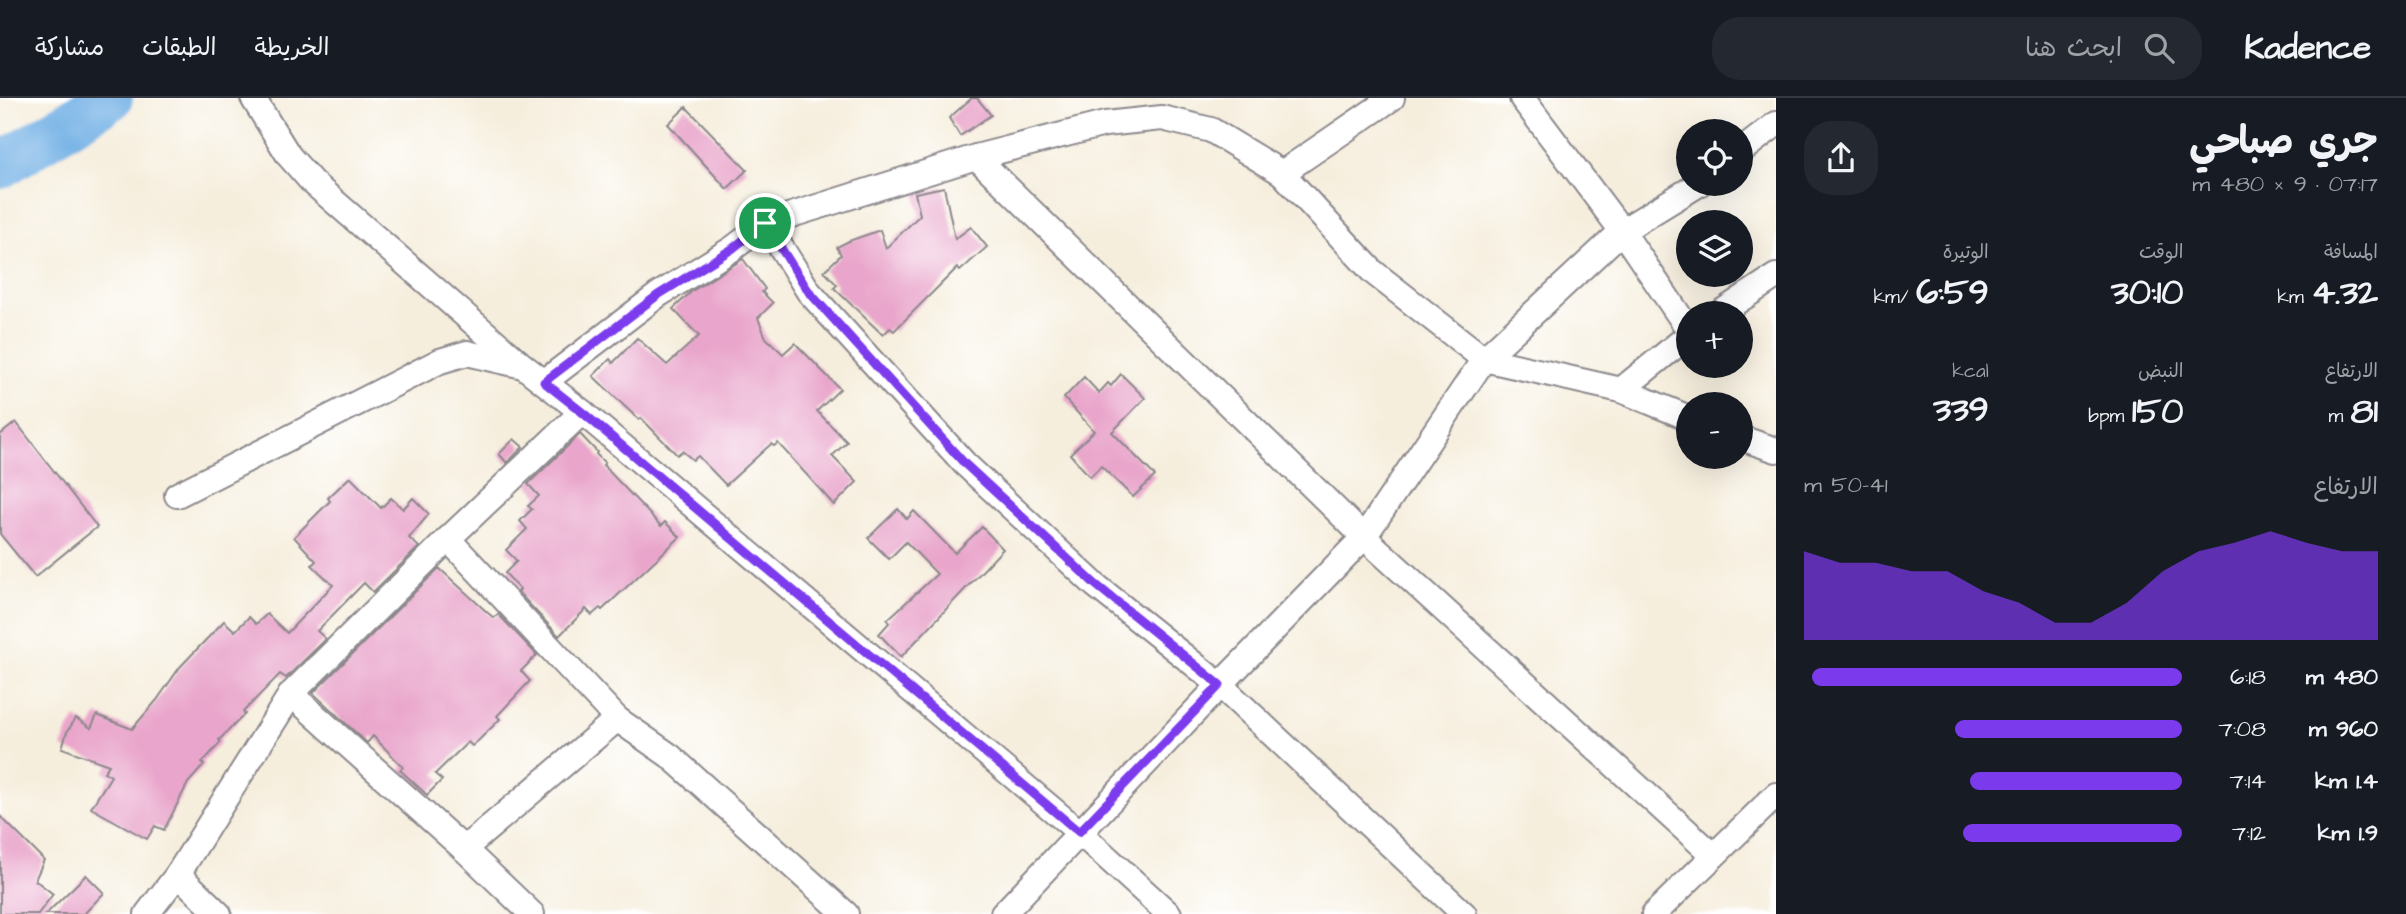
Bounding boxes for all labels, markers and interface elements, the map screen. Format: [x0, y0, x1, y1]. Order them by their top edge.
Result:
search box [1712, 17, 2202, 80]
text: Kadence [2244, 25, 2371, 71]
icon: search [2140, 29, 2178, 67]
text: ابحث هنا [2025, 30, 2122, 66]
text: مشاركة [35, 31, 104, 65]
text: الطبقات [142, 31, 217, 65]
text: الخريطة [255, 31, 329, 65]
text: جري صباحي [2189, 116, 2378, 168]
map controls [1676, 119, 1753, 469]
button: locate [1676, 119, 1753, 196]
button: share [1804, 121, 1878, 195]
text: 07:17 · 9 × 480 m [2192, 168, 2378, 200]
pin [735, 193, 795, 253]
icon: arrive [746, 204, 784, 242]
button: layers [1676, 210, 1753, 287]
text: الوتيرة [1943, 239, 1989, 266]
text: الوقت [2139, 239, 2183, 266]
text: المسافة [2324, 239, 2378, 266]
text: 6:59 [1916, 268, 1989, 317]
text: 30:10 [2111, 268, 2183, 317]
text: 4.32 [2311, 268, 2378, 317]
text: /km [1873, 284, 1916, 311]
text: km [2277, 284, 2311, 311]
button: + [1676, 301, 1753, 378]
text: kcal [1952, 358, 1989, 385]
text: النبض [2138, 358, 2183, 385]
text: الارتفاع [2325, 358, 2378, 385]
text: 339 [1933, 385, 1989, 434]
text: 150 [2132, 387, 2183, 436]
text: 81 [2351, 387, 2378, 436]
button: − [1676, 392, 1753, 469]
text: bpm [2088, 403, 2132, 430]
text: m [2328, 403, 2351, 430]
text: 41–50 m [1804, 469, 1888, 501]
text: الارتفاع [2314, 471, 2378, 503]
text: 6:18 [2230, 661, 2266, 693]
text: 480 m [2306, 661, 2378, 693]
text: 7:08 [2219, 713, 2266, 745]
text: 960 m [2309, 713, 2378, 745]
text: 7:14 [2229, 765, 2266, 797]
text: 1.4 km [2315, 765, 2378, 797]
text: 7:12 [2232, 817, 2266, 849]
text: 1.9 km [2317, 817, 2378, 849]

